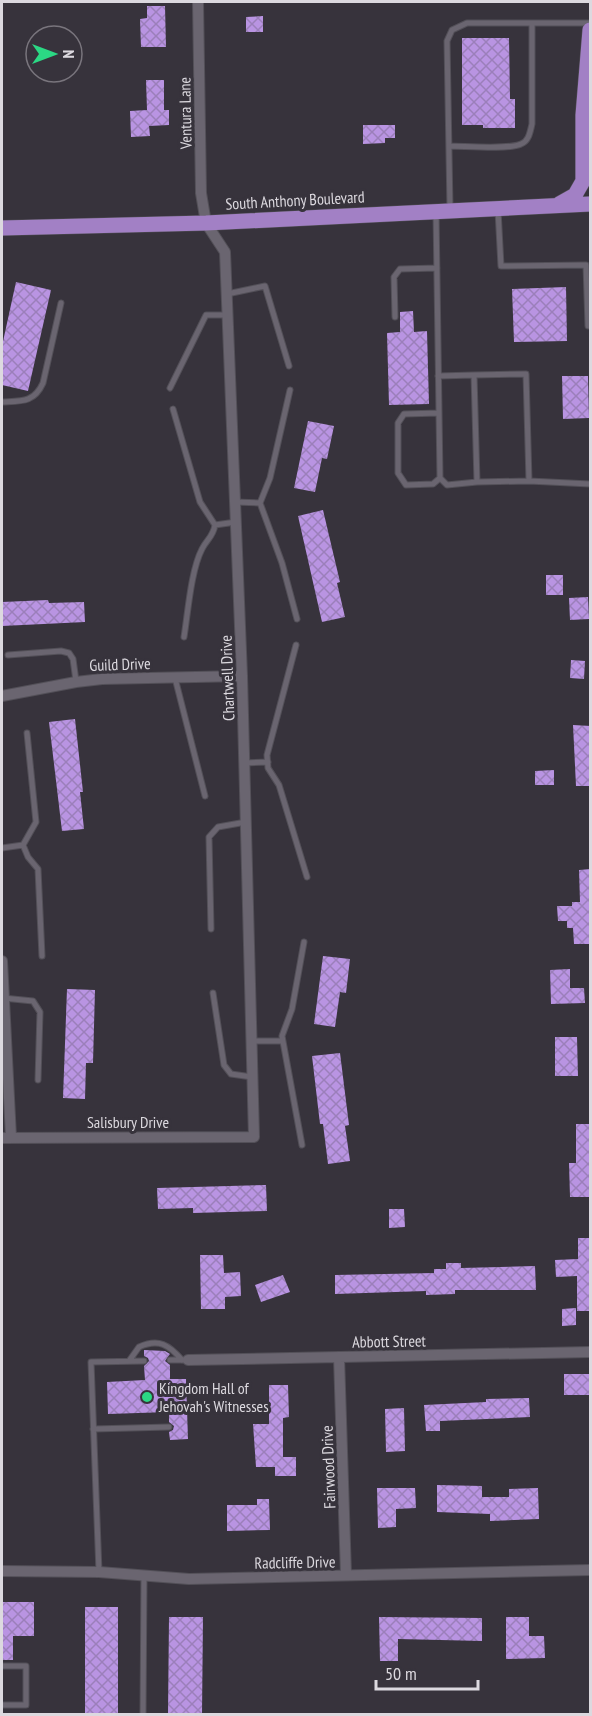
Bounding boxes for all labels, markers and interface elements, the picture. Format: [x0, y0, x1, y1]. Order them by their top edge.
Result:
north arrow [24, 24, 84, 84]
text: N [59, 50, 79, 58]
street label: Ventura Lane [174, 77, 196, 150]
street label: South Anthony Boulevard [225, 186, 365, 214]
street label: Chartwell Drive [216, 635, 238, 721]
street label: Guild Drive [89, 653, 151, 675]
street label: Salisbury Drive [87, 1112, 169, 1132]
street label: Abbott Street [352, 1330, 427, 1352]
place label: Kingdom Hall of Jehovah's Witnesses [158, 1378, 269, 1416]
marker: Kingdom Hall of Jehovah's Witnesses [140, 1390, 154, 1404]
street label: Fairwood Drive [317, 1425, 339, 1509]
street label: Radcliffe Drive [254, 1551, 336, 1573]
scale bar [376, 1653, 478, 1691]
text: 50 m [385, 1662, 417, 1685]

